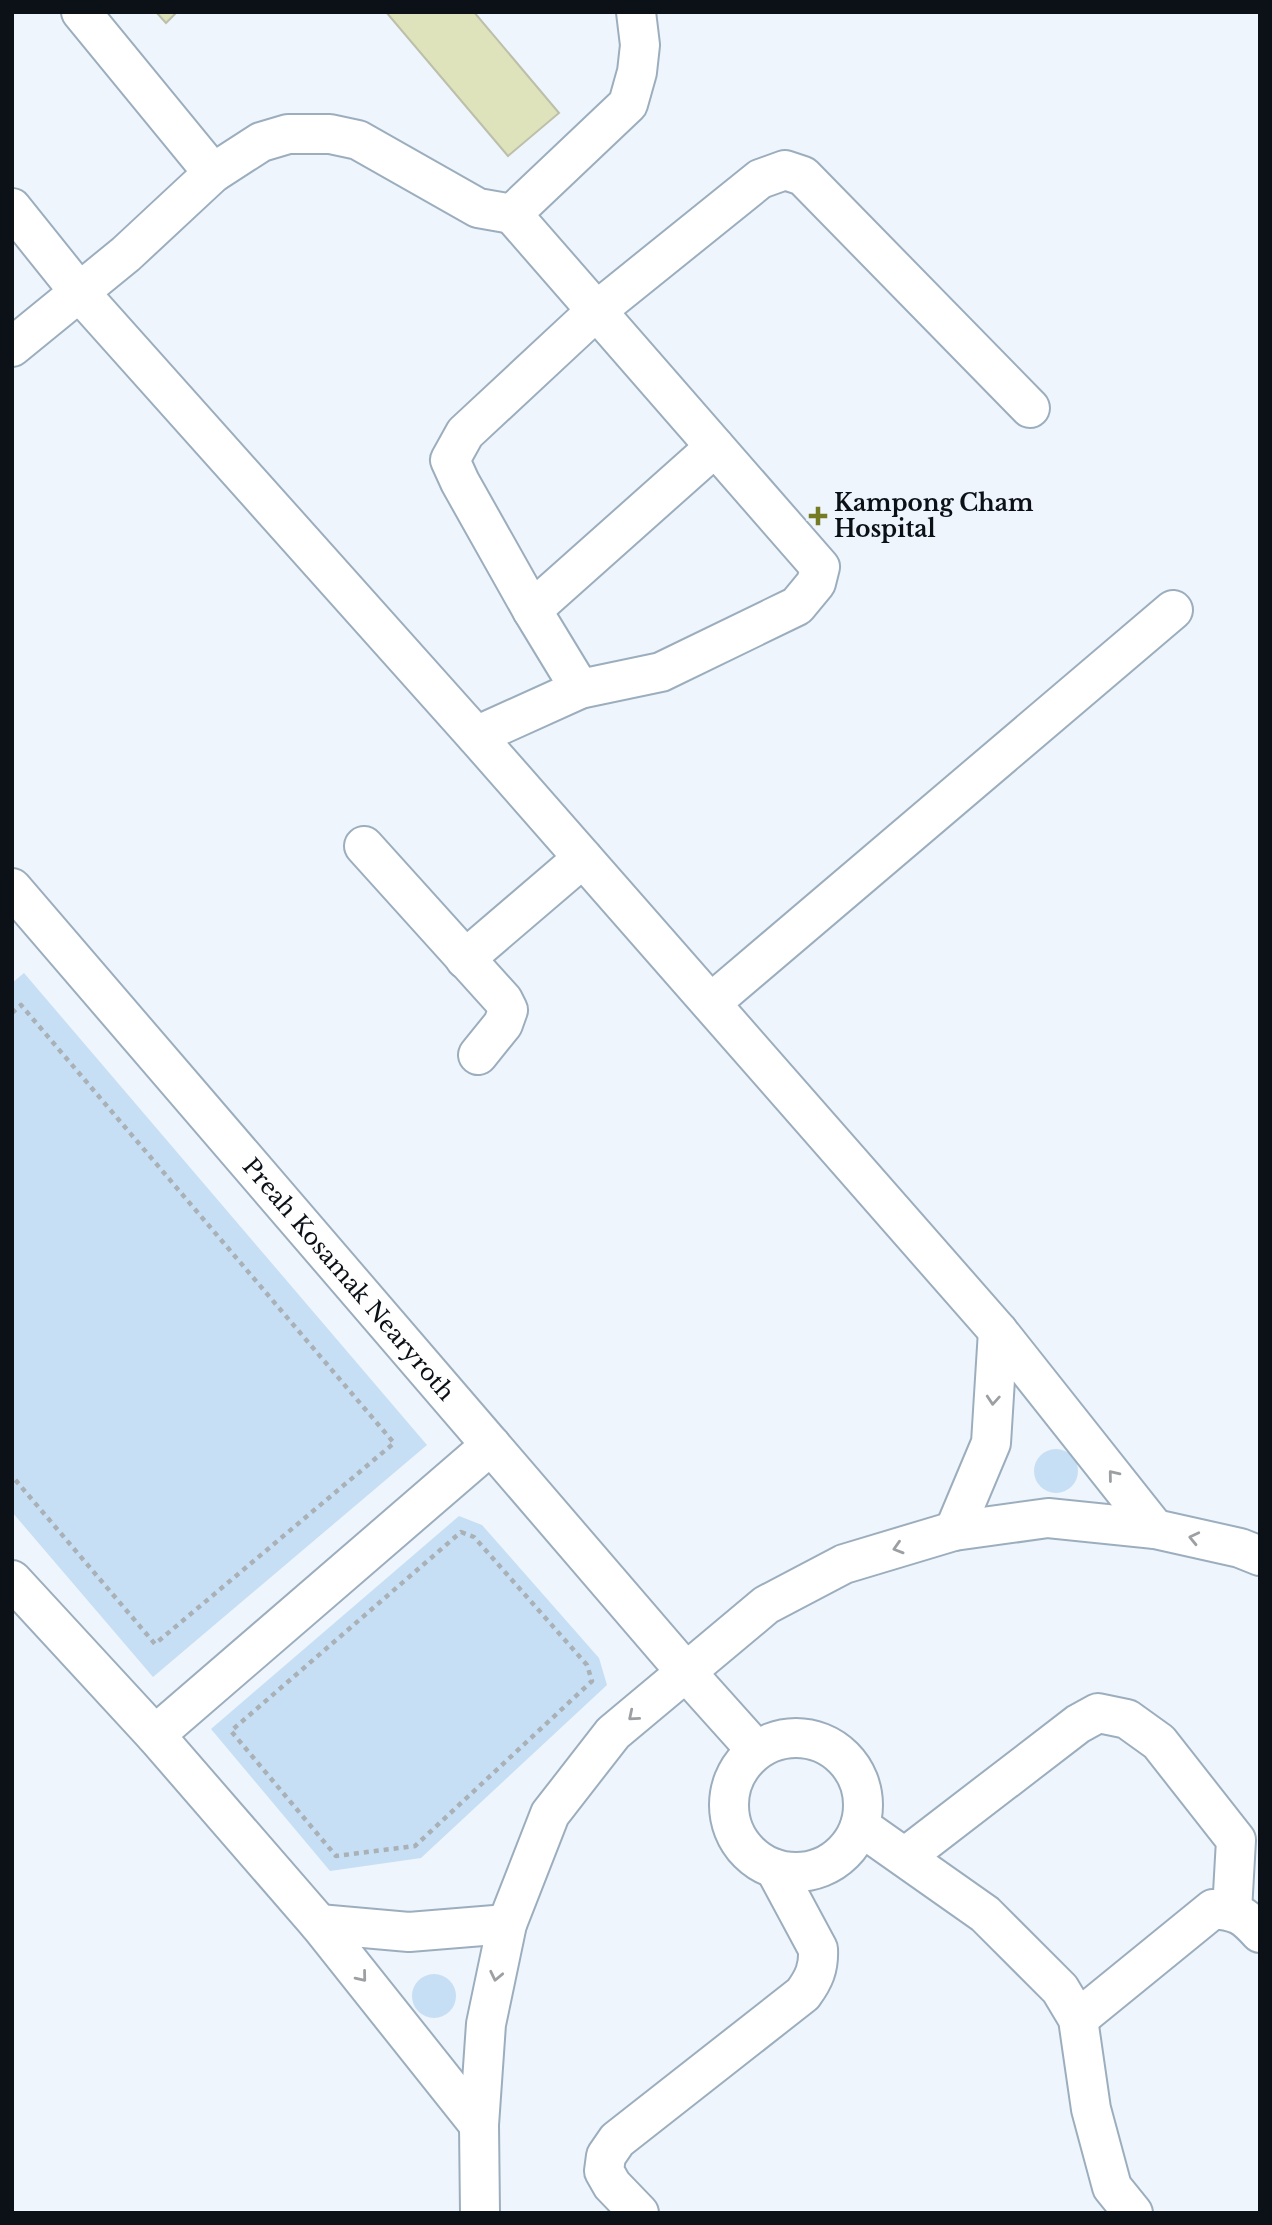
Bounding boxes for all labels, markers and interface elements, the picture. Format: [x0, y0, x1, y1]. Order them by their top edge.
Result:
place label: Kampong Cham Hospital [834, 489, 1034, 543]
marker: Kampong Cham Hospital [808, 506, 828, 526]
street label: Preah Kosamak Nearyroth [237, 1152, 460, 1406]
one-way arrow [986, 1394, 1001, 1405]
one-way arrow [1108, 1471, 1121, 1483]
one-way arrow [1188, 1532, 1200, 1546]
one-way arrow [892, 1539, 904, 1554]
one-way arrow [629, 1708, 642, 1720]
one-way arrow [354, 1969, 366, 1982]
one-way arrow [490, 1970, 504, 1982]

